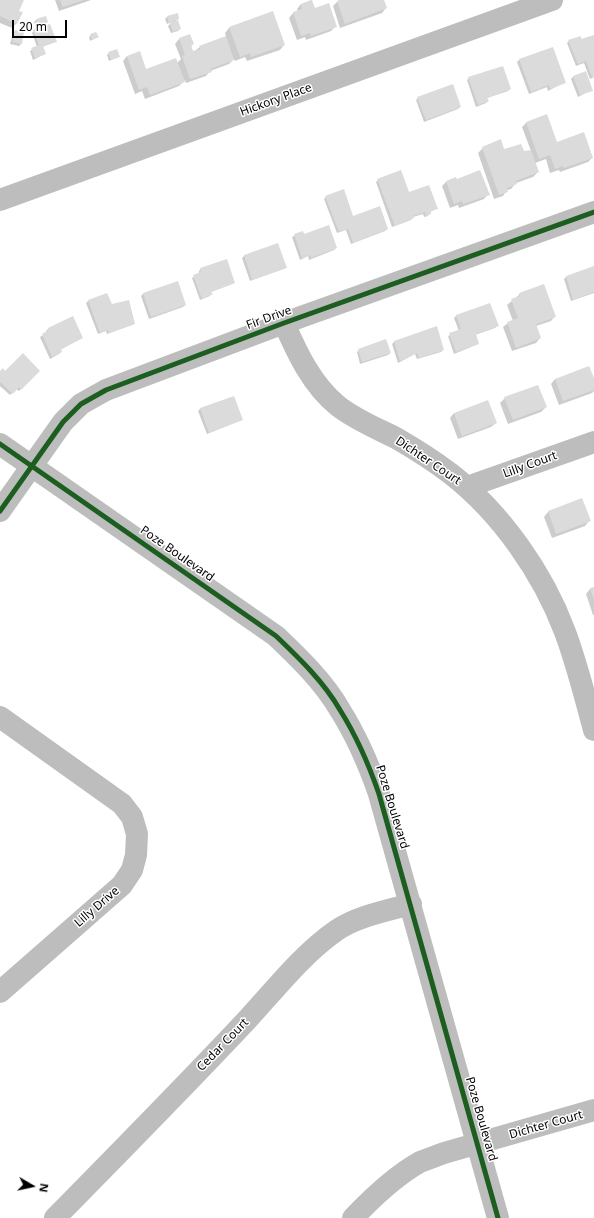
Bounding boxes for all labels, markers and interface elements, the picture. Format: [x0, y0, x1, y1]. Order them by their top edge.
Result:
scale bar [14, 12, 69, 38]
text: 20 m [19, 18, 47, 35]
street label: Hickory Place [238, 80, 314, 120]
street label: Fir Drive [244, 303, 294, 333]
street label: Dichter Court [393, 434, 463, 488]
street label: Lilly Court [501, 449, 559, 481]
street label: Poze Boulevard [137, 523, 217, 585]
street label: Poze Boulevard [372, 763, 412, 851]
street label: Lilly Drive [72, 884, 122, 930]
street label: Cedar Court [194, 1016, 252, 1074]
street label: Poze Boulevard [462, 1075, 500, 1163]
street label: Dichter Court [508, 1108, 584, 1142]
north arrow [12, 1166, 52, 1206]
text: N [36, 1182, 52, 1194]

